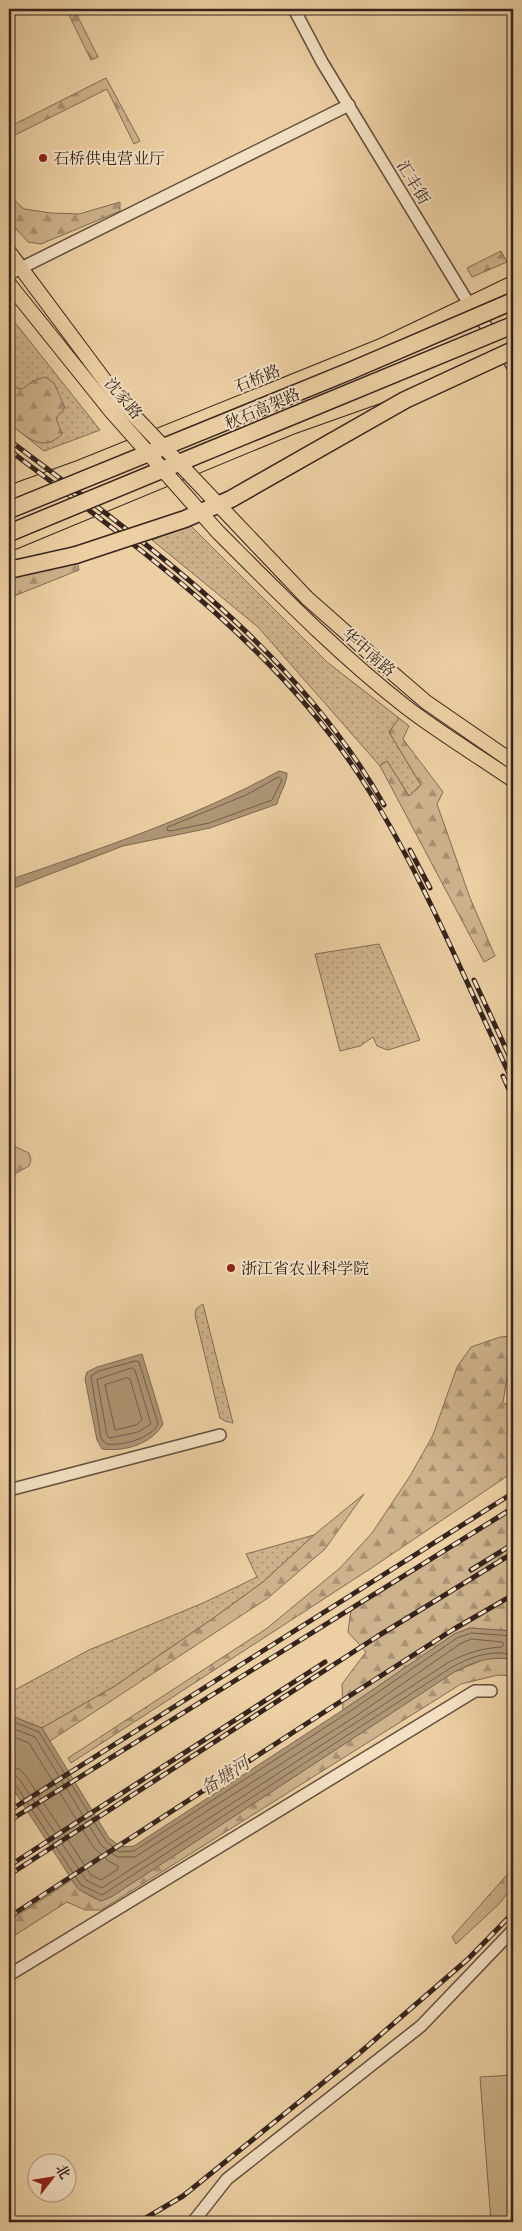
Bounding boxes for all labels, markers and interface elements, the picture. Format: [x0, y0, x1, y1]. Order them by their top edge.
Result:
place label: 石桥供电营业厅 [53, 149, 165, 168]
marker: 石桥供电营业厅 [37, 152, 49, 164]
street label: 汇丰街 [393, 157, 434, 208]
street label: 石桥路 [231, 361, 283, 396]
street label: 沈家路 [101, 374, 146, 423]
street label: 秋石高架路 [222, 384, 303, 433]
street label: 华中南路 [338, 624, 399, 681]
place label: 浙江省农业科学院 [241, 1259, 369, 1278]
marker: 浙江省农业科学院 [225, 1262, 237, 1274]
water label: 备塘河 [197, 1751, 256, 1800]
north arrow [28, 2154, 78, 2204]
text: 北 [52, 2161, 74, 2182]

